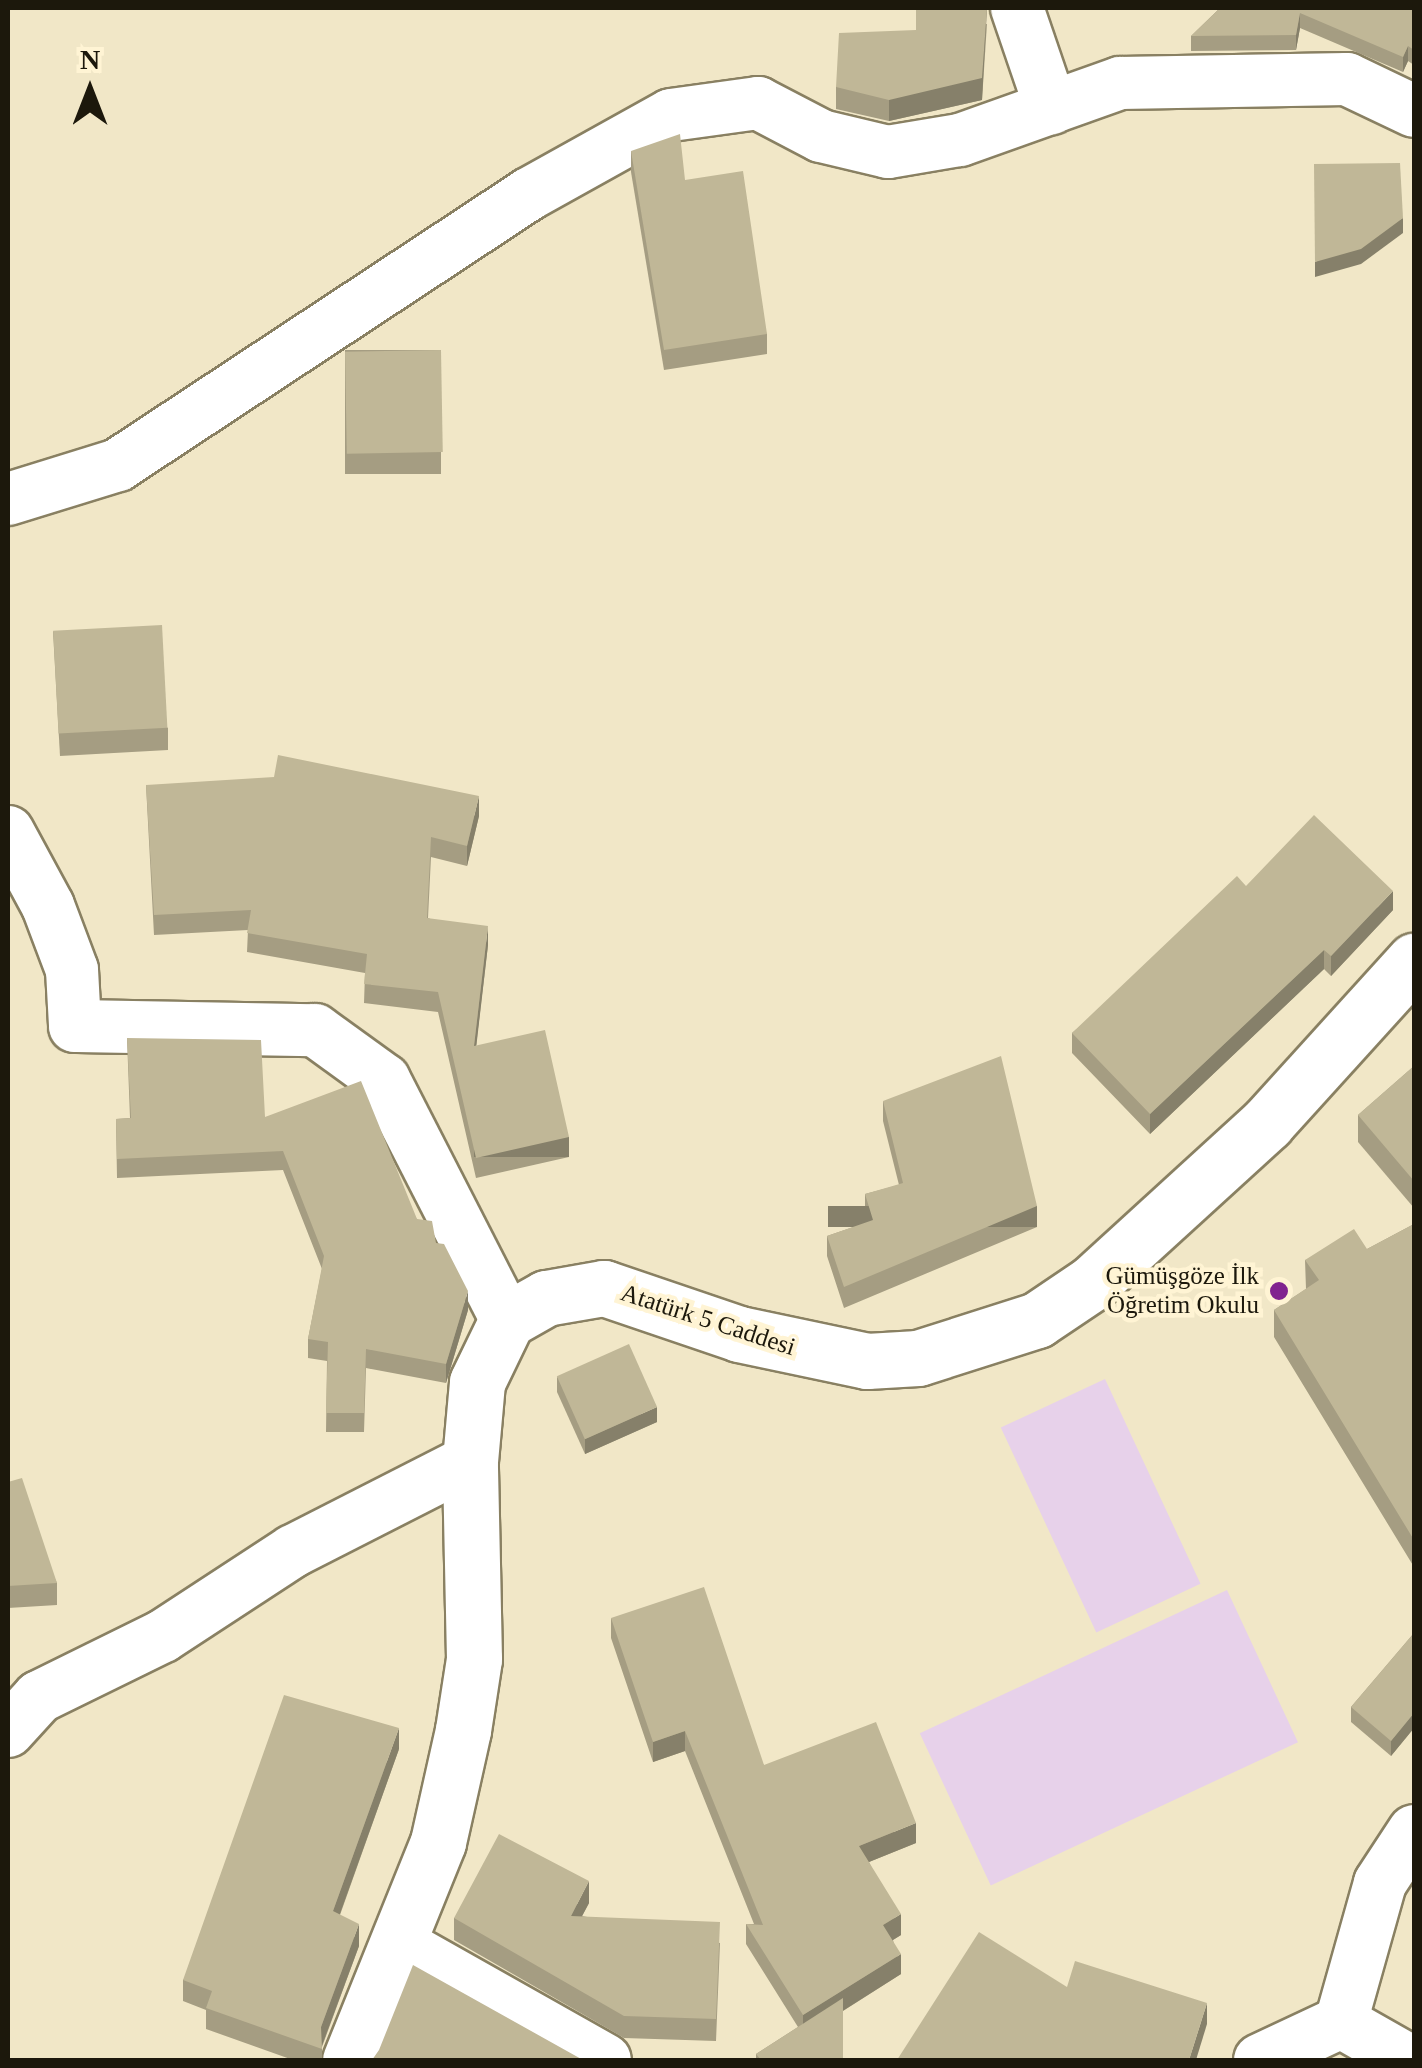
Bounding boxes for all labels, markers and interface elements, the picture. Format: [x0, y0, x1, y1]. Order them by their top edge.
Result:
north arrow [40, 40, 140, 140]
text: N [80, 44, 100, 75]
place label: Gümüşgöze İlk Öğretim Okulu [1106, 1262, 1259, 1321]
street label: Atatürk 5 Caddesi [617, 1278, 799, 1362]
marker: Gümüşgöze İlk Öğretim Okulu [1268, 1280, 1290, 1302]

